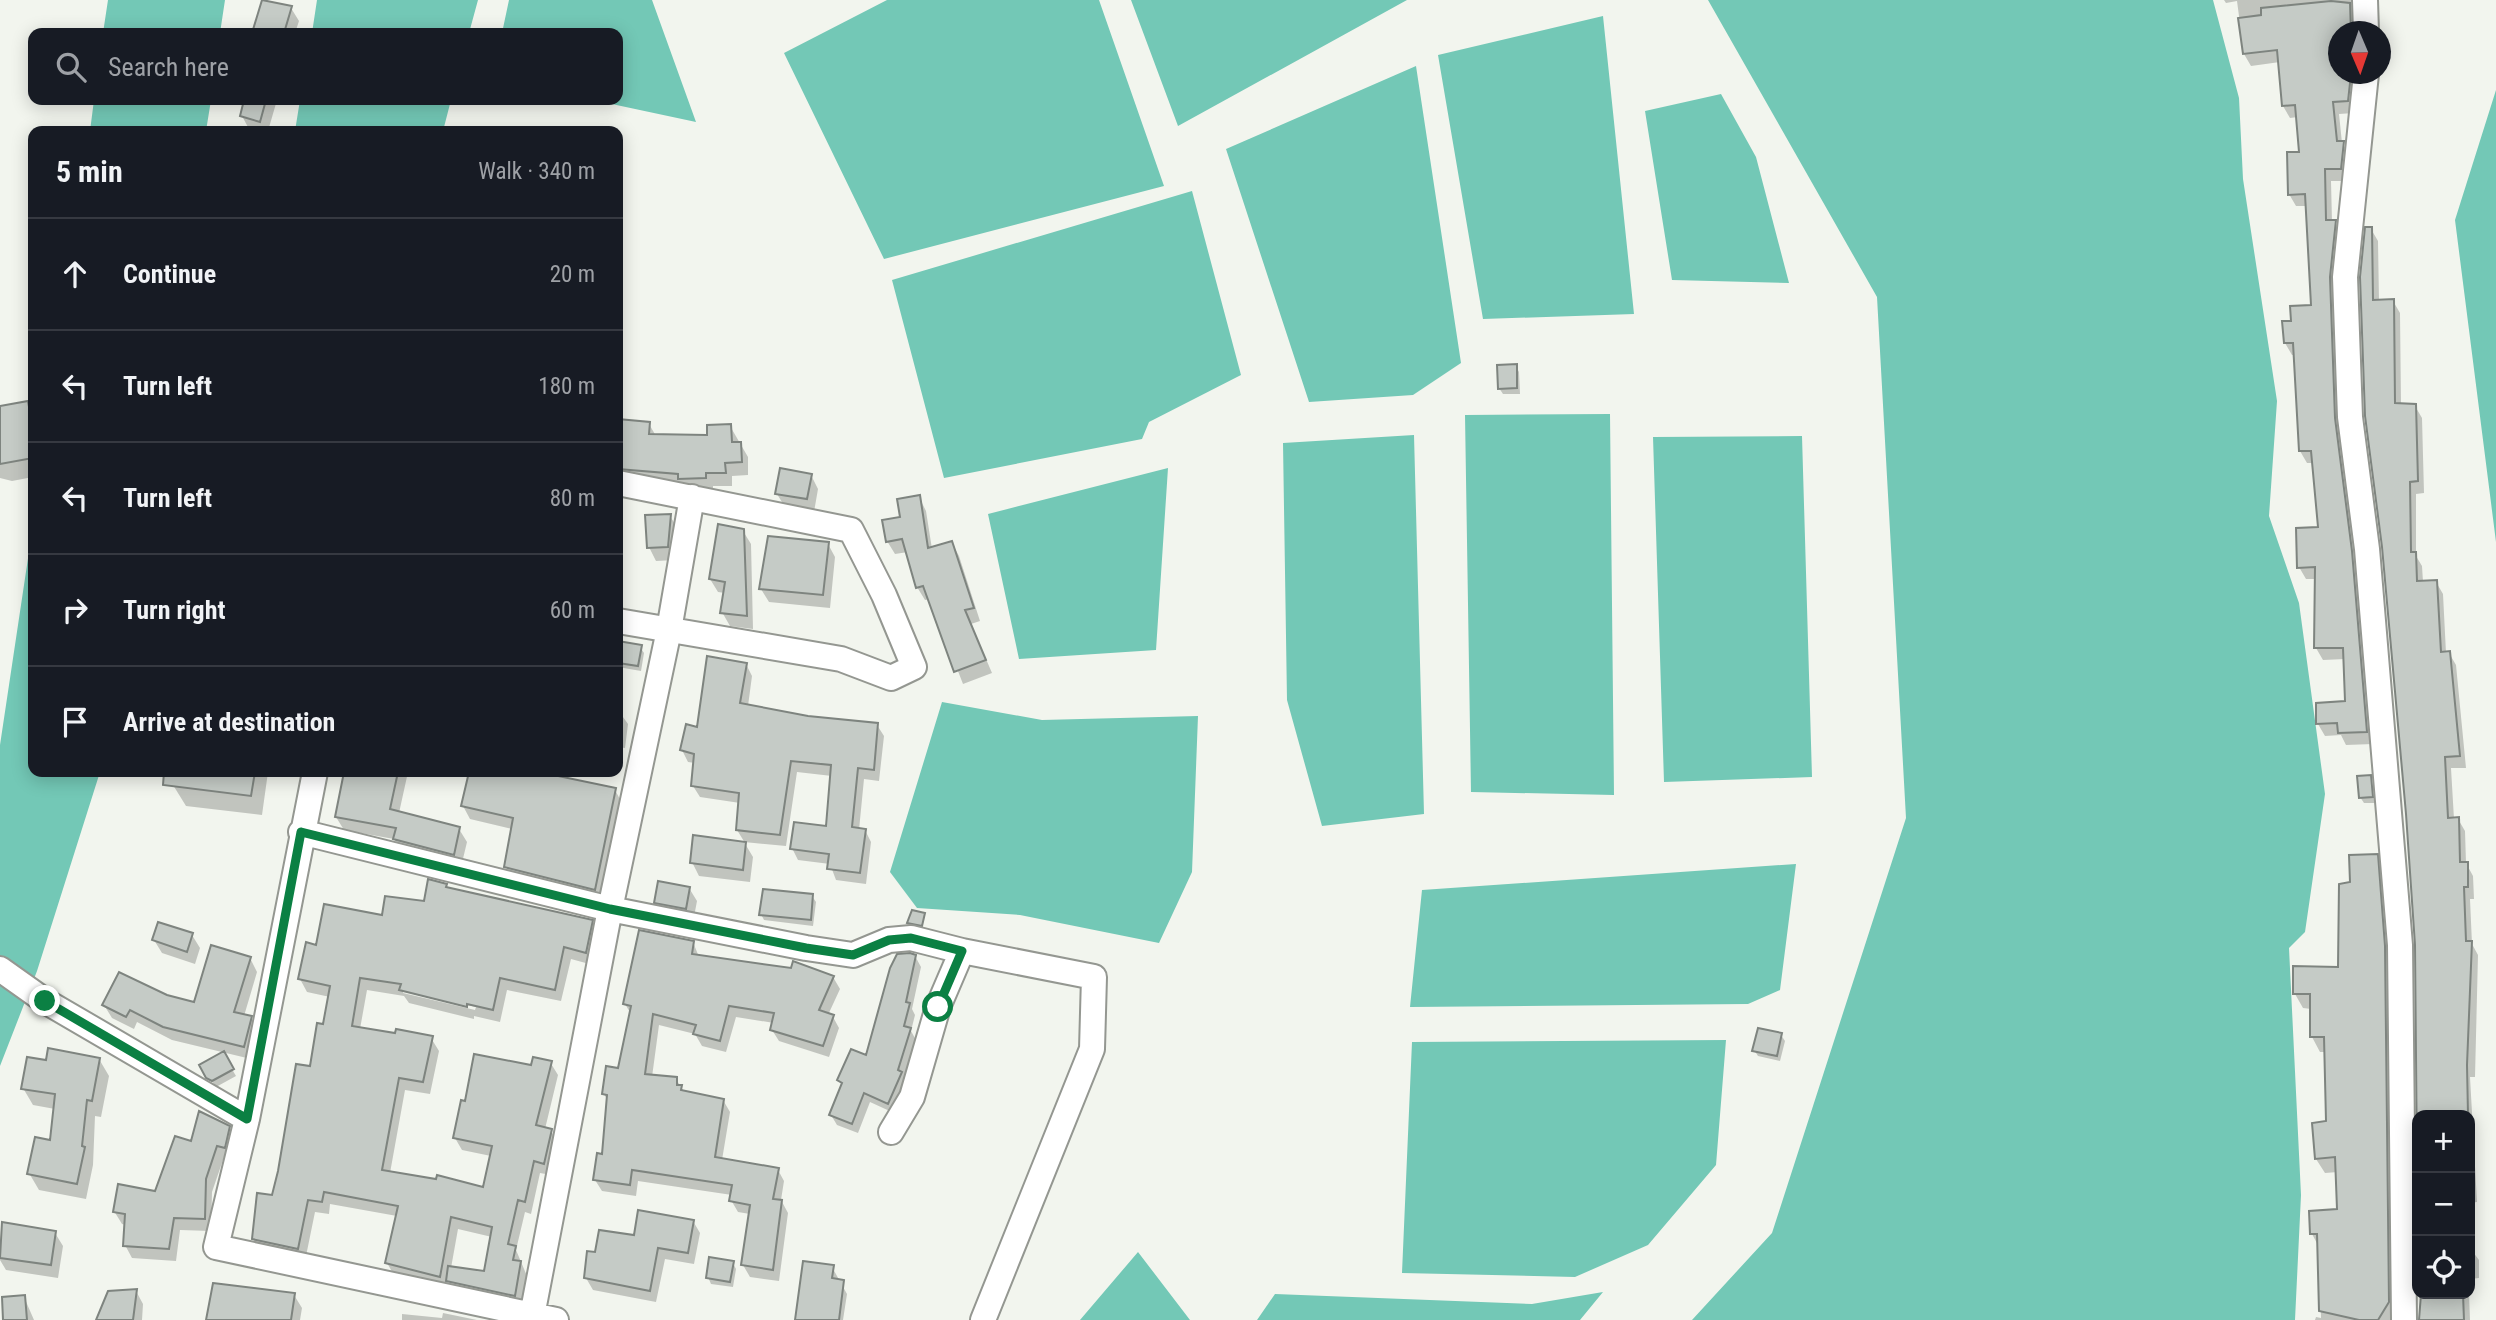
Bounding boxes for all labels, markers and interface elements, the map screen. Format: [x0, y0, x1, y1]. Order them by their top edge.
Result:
north arrow [2328, 21, 2391, 84]
search box [28, 28, 623, 105]
icon: search [52, 48, 90, 86]
text: Search here [108, 52, 229, 82]
text: 5 min [56, 154, 123, 189]
text: Walk · 340 m [478, 158, 595, 185]
icon: ahead [56, 255, 94, 293]
text: Continue [123, 259, 216, 289]
text: 20 m [550, 261, 595, 288]
icon: left [56, 367, 94, 405]
text: Turn left [123, 371, 212, 401]
text: 180 m [538, 373, 595, 400]
icon: left [56, 479, 94, 517]
text: Turn left [123, 483, 212, 513]
text: 80 m [550, 485, 595, 512]
icon: right [56, 591, 94, 629]
text: Turn right [123, 595, 225, 625]
text: 60 m [550, 597, 595, 624]
icon: arrive [56, 703, 94, 741]
text: Arrive at destination [123, 707, 335, 737]
route end [29, 985, 60, 1016]
route start [922, 991, 953, 1022]
map controls [2412, 1110, 2475, 1299]
button: + [2412, 1110, 2475, 1173]
button: − [2412, 1173, 2475, 1236]
button: locate [2412, 1236, 2475, 1299]

